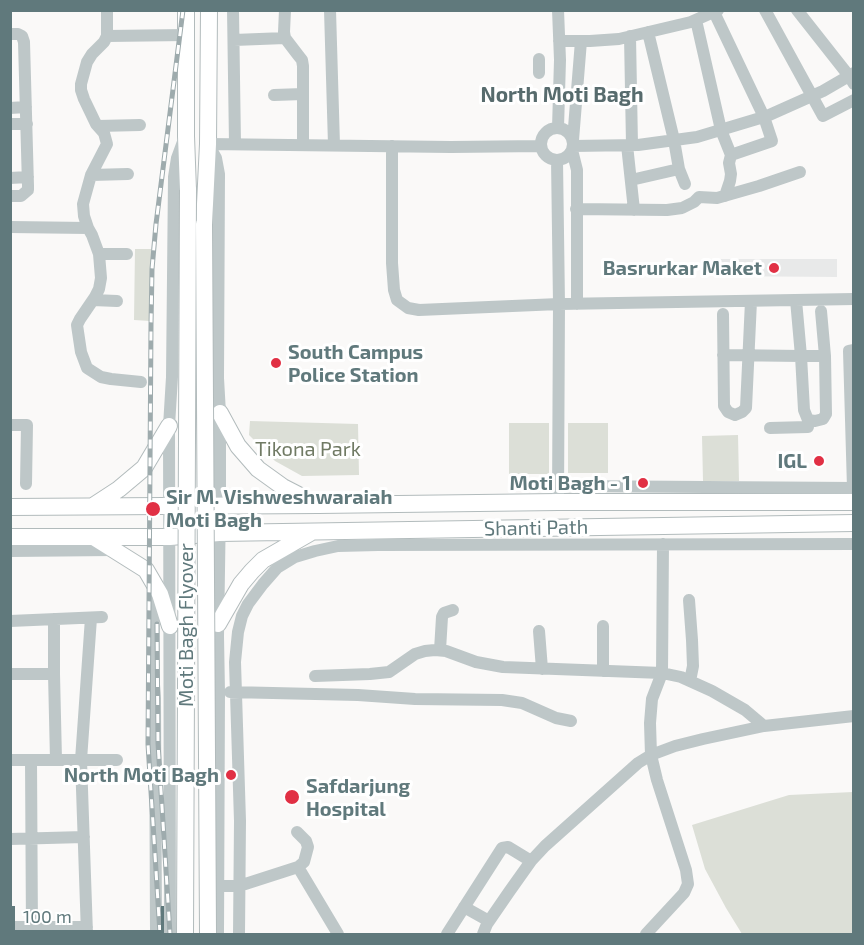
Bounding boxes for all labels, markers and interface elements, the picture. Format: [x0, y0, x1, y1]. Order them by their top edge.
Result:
district label: North Moti Bagh [480, 82, 644, 108]
place label: Basrurkar Maket [603, 256, 762, 280]
marker: Basrurkar Maket [767, 261, 781, 275]
place label: South Campus Police Station [288, 340, 423, 387]
marker: South Campus Police Station [269, 356, 283, 370]
park label: Tikona Park [255, 437, 361, 461]
place label: IGL [777, 449, 807, 473]
marker: IGL [812, 454, 826, 468]
place label: Moti Bagh - 1 [510, 471, 631, 495]
marker: Moti Bagh - 1 [636, 476, 650, 490]
place label: Sir M. Vishweshwaraiah Moti Bagh [166, 485, 392, 532]
marker: Sir M. Vishweshwaraiah Moti Bagh [144, 500, 162, 518]
street label: Shanti Path [484, 515, 588, 541]
street label: Moti Bagh Flyover [174, 543, 198, 707]
place label: North Moti Bagh [64, 763, 219, 787]
marker: North Moti Bagh [224, 768, 238, 782]
place label: Safdarjung Hospital [306, 774, 410, 821]
marker: Safdarjung Hospital [283, 788, 301, 806]
scale bar [15, 894, 166, 932]
text: 100 m [23, 905, 72, 927]

